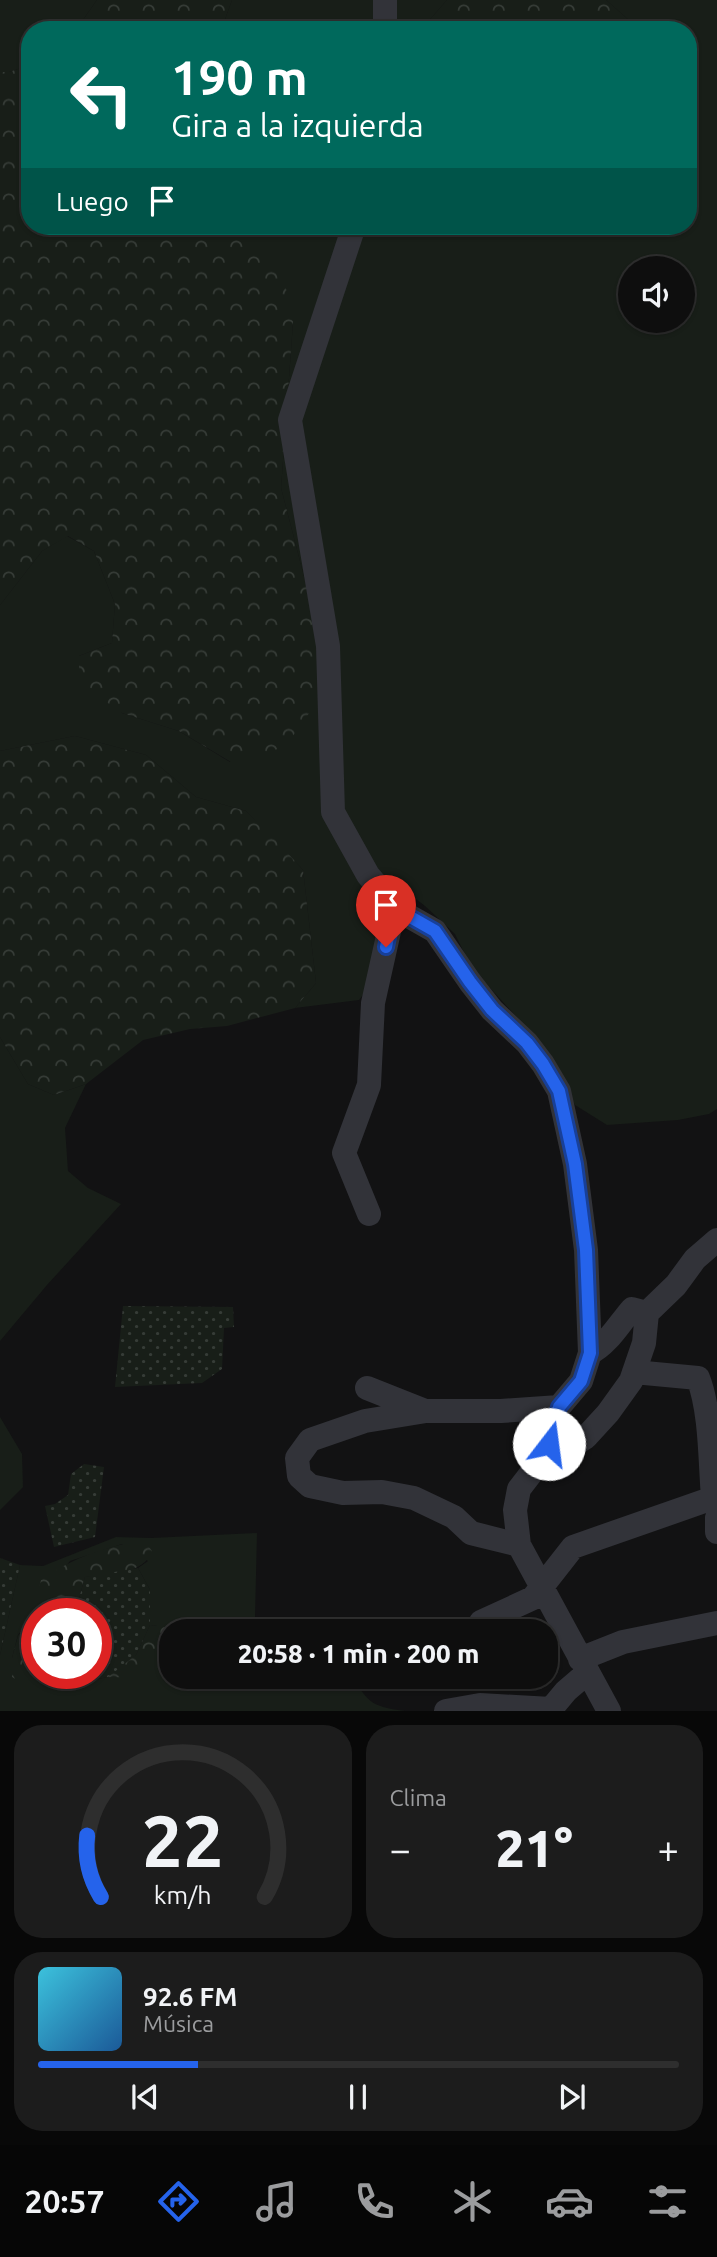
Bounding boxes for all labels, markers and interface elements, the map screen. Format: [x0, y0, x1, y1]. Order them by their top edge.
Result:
icon: left [56, 49, 147, 140]
text: 190 m [171, 49, 308, 104]
text: Gira a la izquierda [171, 107, 424, 143]
icon: arrive [143, 182, 181, 220]
text: Luego [56, 187, 129, 216]
map controls [618, 256, 695, 333]
button: sound [618, 256, 695, 333]
pin [356, 875, 416, 947]
icon: arrive [367, 886, 405, 924]
position arrow [512, 1407, 586, 1481]
speed limit sign: 30 [21, 1598, 112, 1689]
text: 20:58 · 1 min · 200 m [238, 1639, 479, 1668]
text: Clima [390, 1785, 447, 1810]
text: 22 [142, 1800, 224, 1882]
text: 21° [495, 1819, 573, 1877]
text: − [390, 1828, 411, 1870]
text: + [658, 1828, 679, 1870]
text: km/h [154, 1881, 212, 1909]
text: 92.6 FM [143, 1982, 237, 2011]
text: Música [143, 2011, 214, 2036]
icon: previous [126, 2078, 164, 2116]
icon: pause [339, 2078, 377, 2116]
icon: next [553, 2078, 591, 2116]
icon: directions [154, 2177, 203, 2226]
icon: music [252, 2177, 301, 2226]
icon: phone [350, 2177, 399, 2226]
icon: climate [448, 2177, 497, 2226]
icon: car [545, 2177, 594, 2226]
icon: filters [643, 2177, 692, 2226]
text: 20:57 [24, 2183, 105, 2219]

